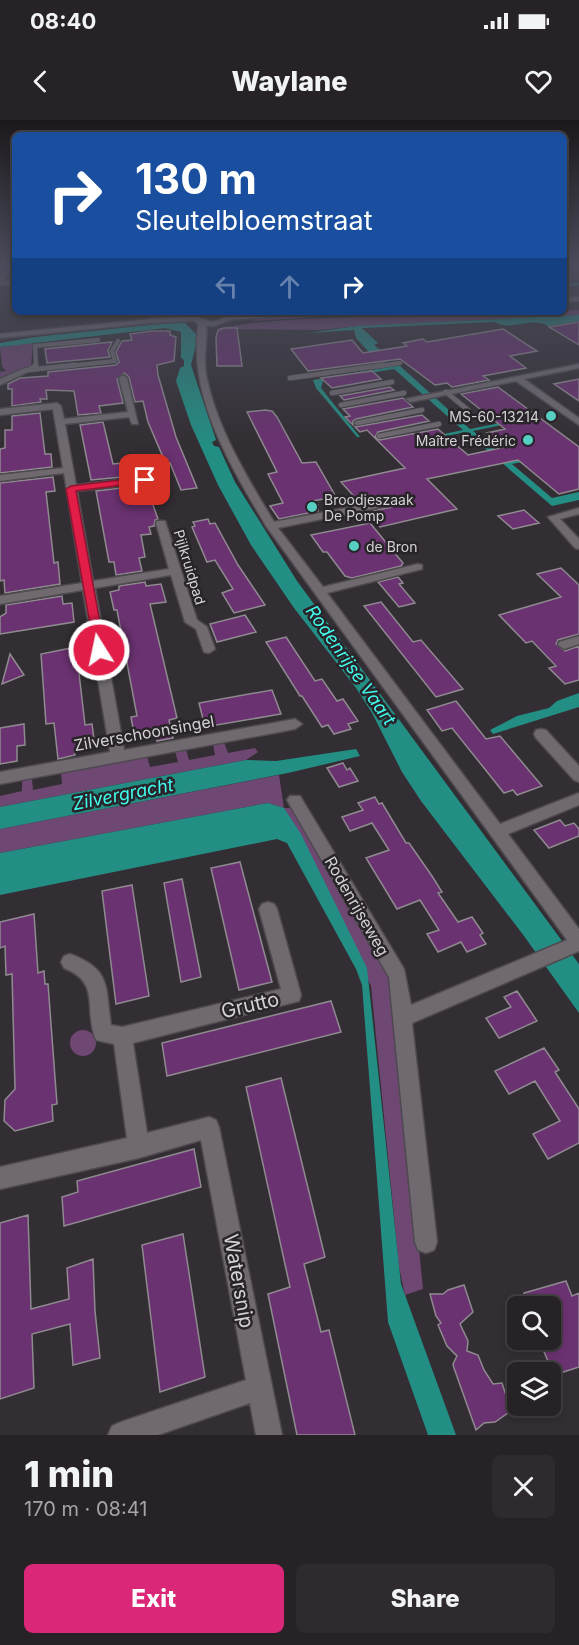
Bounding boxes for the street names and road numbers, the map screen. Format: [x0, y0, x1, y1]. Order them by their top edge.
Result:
street label: Pijlkruidpad [171, 527, 209, 607]
street label: Zilverschoonsingel [72, 711, 216, 755]
street label: Rodenrijseweg [320, 853, 394, 959]
street label: Grutto [219, 987, 281, 1023]
street label: Watersnip [219, 1232, 259, 1330]

